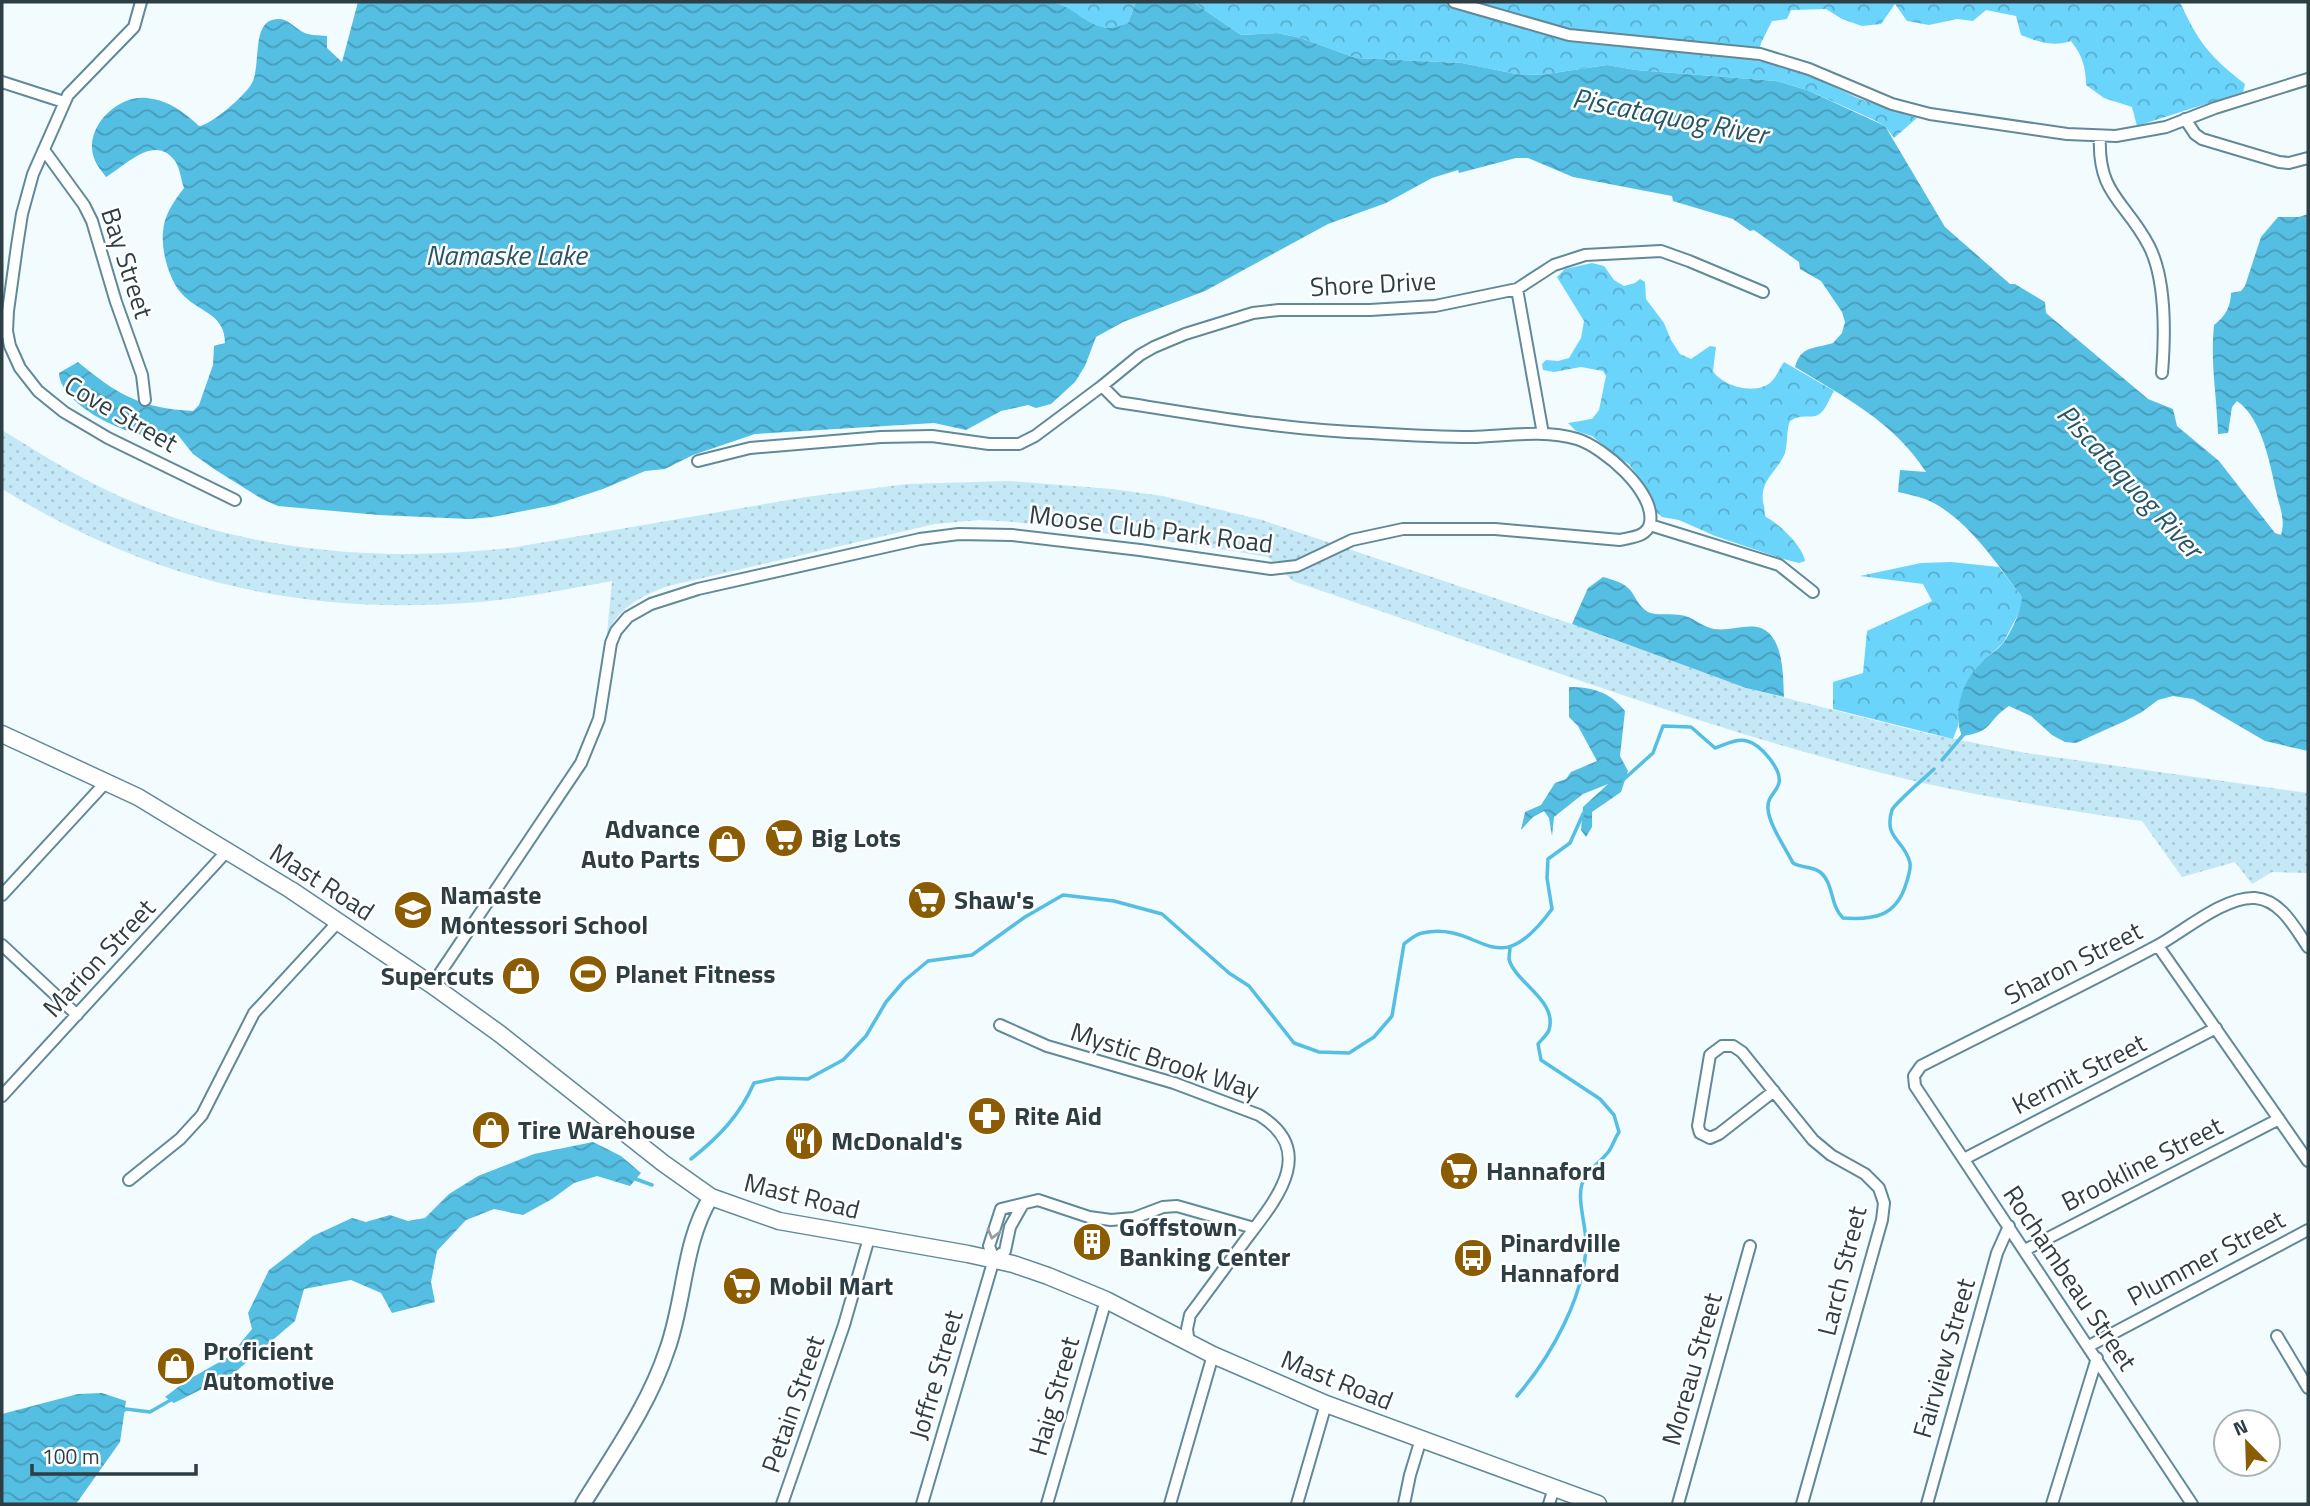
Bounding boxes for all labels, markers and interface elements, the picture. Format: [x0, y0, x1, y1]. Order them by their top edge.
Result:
water label: Piscataquog River [1569, 76, 1774, 156]
street label: Bay Street [91, 203, 164, 323]
water label: Namaske Lake [425, 233, 589, 276]
street label: Shore Drive [1309, 261, 1437, 306]
street label: Cove Street [57, 365, 185, 462]
water label: Piscataquog River [2047, 394, 2216, 570]
street label: Moose Club Park Road [1027, 494, 1275, 563]
place label: Advance Auto Parts [581, 809, 700, 878]
supermarket icon: Big Lots [763, 817, 805, 859]
place label: Big Lots [811, 818, 901, 857]
shop icon: Advance Auto Parts [706, 823, 748, 865]
street label: Mast Road [262, 833, 382, 930]
place label: Namaste Montessori School [440, 875, 648, 944]
supermarket icon: Shaw's [906, 879, 948, 921]
place label: Shaw's [954, 880, 1034, 919]
school or university icon: Namaste Montessori School [392, 889, 434, 931]
street label: Marion Street [33, 890, 164, 1026]
street label: Sharon Street [1997, 911, 2149, 1014]
sports icon: Planet Fitness [567, 953, 609, 995]
place label: Planet Fitness [615, 954, 776, 993]
shop icon: Supercuts [500, 955, 542, 997]
place label: Supercuts [381, 956, 494, 995]
street label: Mystic Brook Way [1066, 1012, 1265, 1109]
street label: Kermit Street [2005, 1023, 2153, 1124]
pharmacy icon: Rite Aid [966, 1095, 1008, 1137]
place label: Rite Aid [1014, 1096, 1102, 1135]
street label: Brookline Street [2054, 1106, 2229, 1221]
shop icon: Tire Warehouse [470, 1109, 512, 1151]
place label: Tire Warehouse [518, 1110, 695, 1149]
restaurant icon: McDonald's [783, 1120, 825, 1162]
place label: McDonald's [831, 1121, 963, 1160]
supermarket icon: Hannaford [1438, 1150, 1480, 1192]
place label: Hannaford [1486, 1151, 1606, 1190]
street label: Mast Road [740, 1162, 864, 1229]
street label: Rochambeau Street [1994, 1177, 2147, 1378]
street label: Plummer Street [2120, 1200, 2292, 1316]
street label: Larch Street [1807, 1202, 1876, 1340]
place label: Goffstown Banking Center [1119, 1207, 1291, 1276]
building icon: Goffstown Banking Center [1071, 1221, 1113, 1263]
place label: Pinardville Hannaford [1500, 1223, 1621, 1292]
one-way arrow [986, 1228, 1001, 1240]
bus stop icon: Pinardville Hannaford [1452, 1237, 1494, 1279]
supermarket icon: Mobil Mart [721, 1265, 763, 1307]
place label: Mobil Mart [769, 1266, 893, 1305]
street label: Fairview Street [1902, 1274, 1985, 1442]
street label: Moreau Street [1651, 1288, 1732, 1450]
street label: Joffre Street [898, 1306, 973, 1444]
street label: Petain Street [751, 1330, 834, 1478]
place label: Proficient Automotive [203, 1331, 334, 1400]
street label: Haig Street [1018, 1332, 1089, 1460]
street label: Mast Road [1275, 1339, 1399, 1420]
shop icon: Proficient Automotive [155, 1345, 197, 1387]
north arrow [2212, 1408, 2282, 1478]
text: N [2228, 1411, 2252, 1443]
scale bar [32, 1432, 196, 1476]
text: 100 m [42, 1440, 99, 1472]

